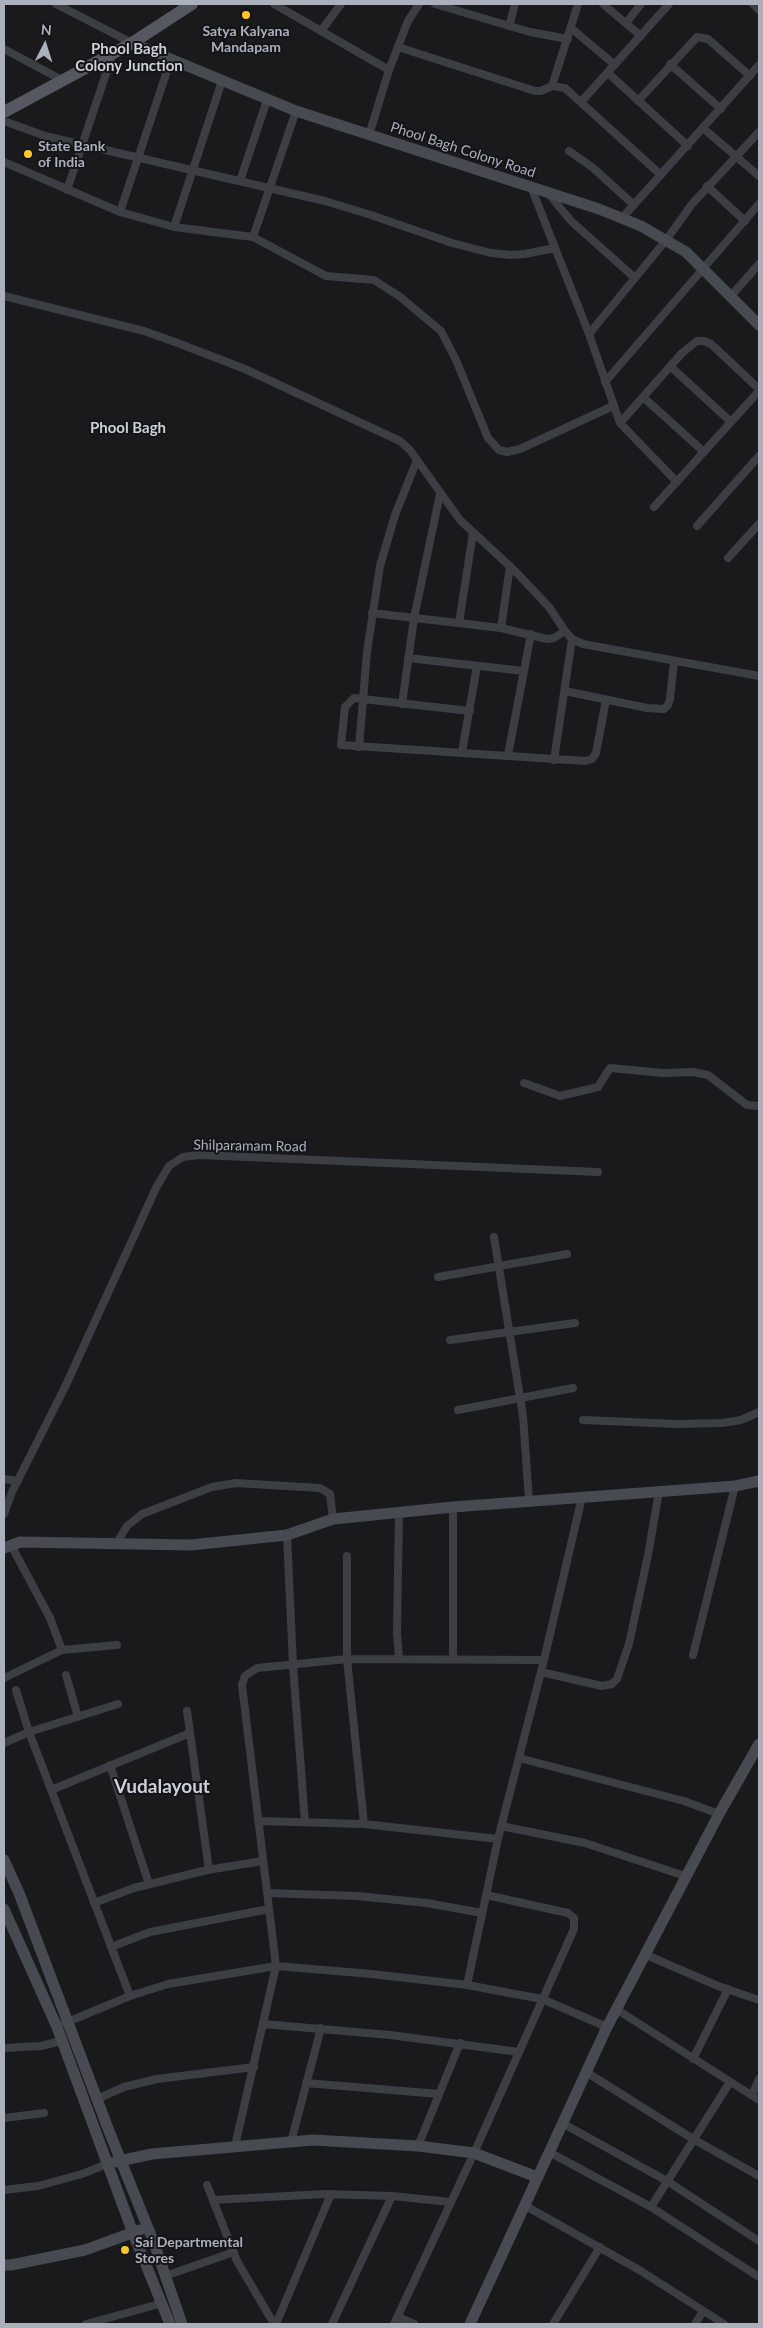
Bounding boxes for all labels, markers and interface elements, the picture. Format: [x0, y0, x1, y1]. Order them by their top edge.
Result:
marker: Satya Kalyana Mandapam [240, 9, 252, 21]
north arrow [20, 20, 70, 70]
text: N [40, 21, 52, 38]
place label: Satya Kalyana Mandapam [202, 23, 290, 56]
district label: Phool Bagh Colony Junction [75, 40, 183, 75]
street label: Phool Bagh Colony Road [388, 119, 538, 181]
place label: State Bank of India [38, 138, 105, 170]
marker: State Bank of India [22, 148, 34, 160]
district label: Phool Bagh [90, 419, 166, 437]
street label: Shilparamam Road [193, 1137, 307, 1155]
district label: Vudalayout [114, 1776, 210, 1798]
place label: Sai Departmental Stores [135, 2234, 243, 2266]
marker: Sai Departmental Stores [119, 2244, 131, 2256]

